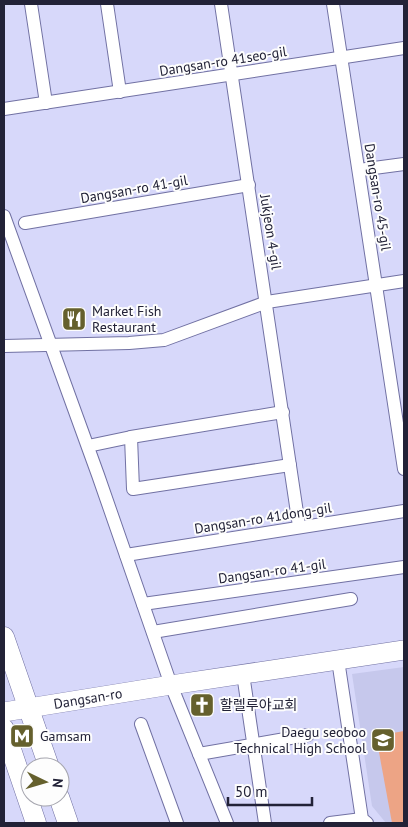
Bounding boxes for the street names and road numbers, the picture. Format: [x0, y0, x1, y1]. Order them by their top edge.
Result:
street label: Dangsan-ro 41seo-gil [158, 42, 288, 80]
street label: Dangsan-ro 45-gil [361, 142, 395, 252]
street label: Dangsan-ro 41-gil [79, 171, 189, 207]
street label: Jukjeon 4-gil [256, 192, 286, 271]
street label: Dangsan-ro 41dong-gil [193, 498, 333, 538]
street label: Dangsan-ro 41-gil [217, 555, 327, 587]
street label: Dangsan-ro [52, 684, 123, 713]

